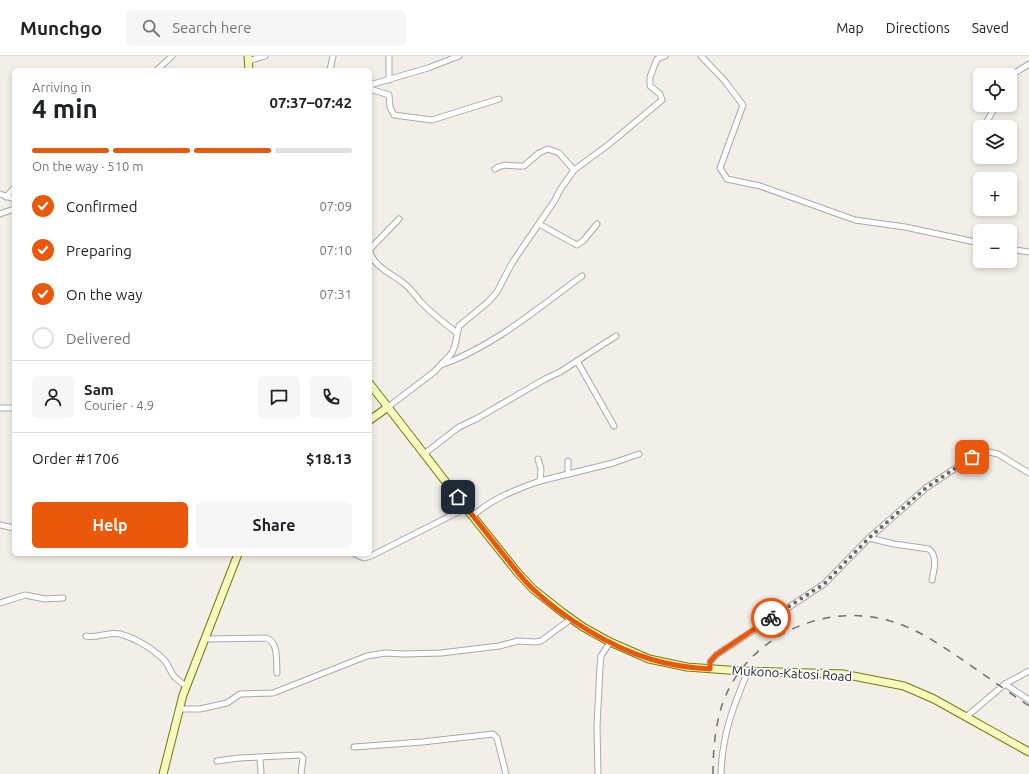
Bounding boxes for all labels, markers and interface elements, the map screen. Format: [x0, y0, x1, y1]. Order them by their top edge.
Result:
search box [126, 10, 406, 46]
text: Munchgo [20, 17, 102, 39]
icon: search [140, 17, 162, 39]
text: Search here [172, 19, 252, 36]
text: Map [836, 20, 864, 36]
text: Directions [886, 20, 950, 36]
text: Saved [972, 20, 1009, 36]
map controls [973, 68, 1017, 268]
button: locate [973, 68, 1017, 112]
text: Arriving in [32, 80, 91, 94]
text: 4 min [32, 94, 98, 123]
text: 07:37–07:42 [269, 94, 352, 111]
button: layers [973, 120, 1017, 164]
text: On the way · 510 m [32, 159, 144, 173]
button: + [973, 172, 1017, 216]
icon: check [32, 195, 54, 217]
text: Confirmed [66, 198, 138, 215]
text: 07:09 [319, 199, 352, 213]
button: − [973, 224, 1017, 268]
icon: check [32, 239, 54, 261]
text: Preparing [66, 242, 132, 259]
text: 07:10 [319, 243, 352, 257]
icon: check [32, 283, 54, 305]
text: On the way [66, 286, 142, 303]
text: 07:31 [319, 287, 352, 301]
text: Delivered [66, 330, 131, 347]
button: person [32, 376, 74, 418]
button: chat [258, 376, 300, 418]
button: phone [310, 376, 352, 418]
text: Sam [84, 381, 114, 398]
text: Courier · 4.9 [84, 398, 154, 412]
pin [955, 440, 989, 474]
icon: bag [961, 446, 983, 468]
text: Order #1706 [32, 450, 119, 467]
text: $18.13 [306, 450, 352, 467]
pin [441, 480, 475, 514]
icon: home [447, 486, 469, 508]
button: Help [32, 502, 188, 548]
button: Share [196, 502, 352, 548]
courier [751, 598, 791, 638]
icon: bike [760, 607, 782, 629]
street label: Mukono-Katosi Road [731, 663, 853, 683]

